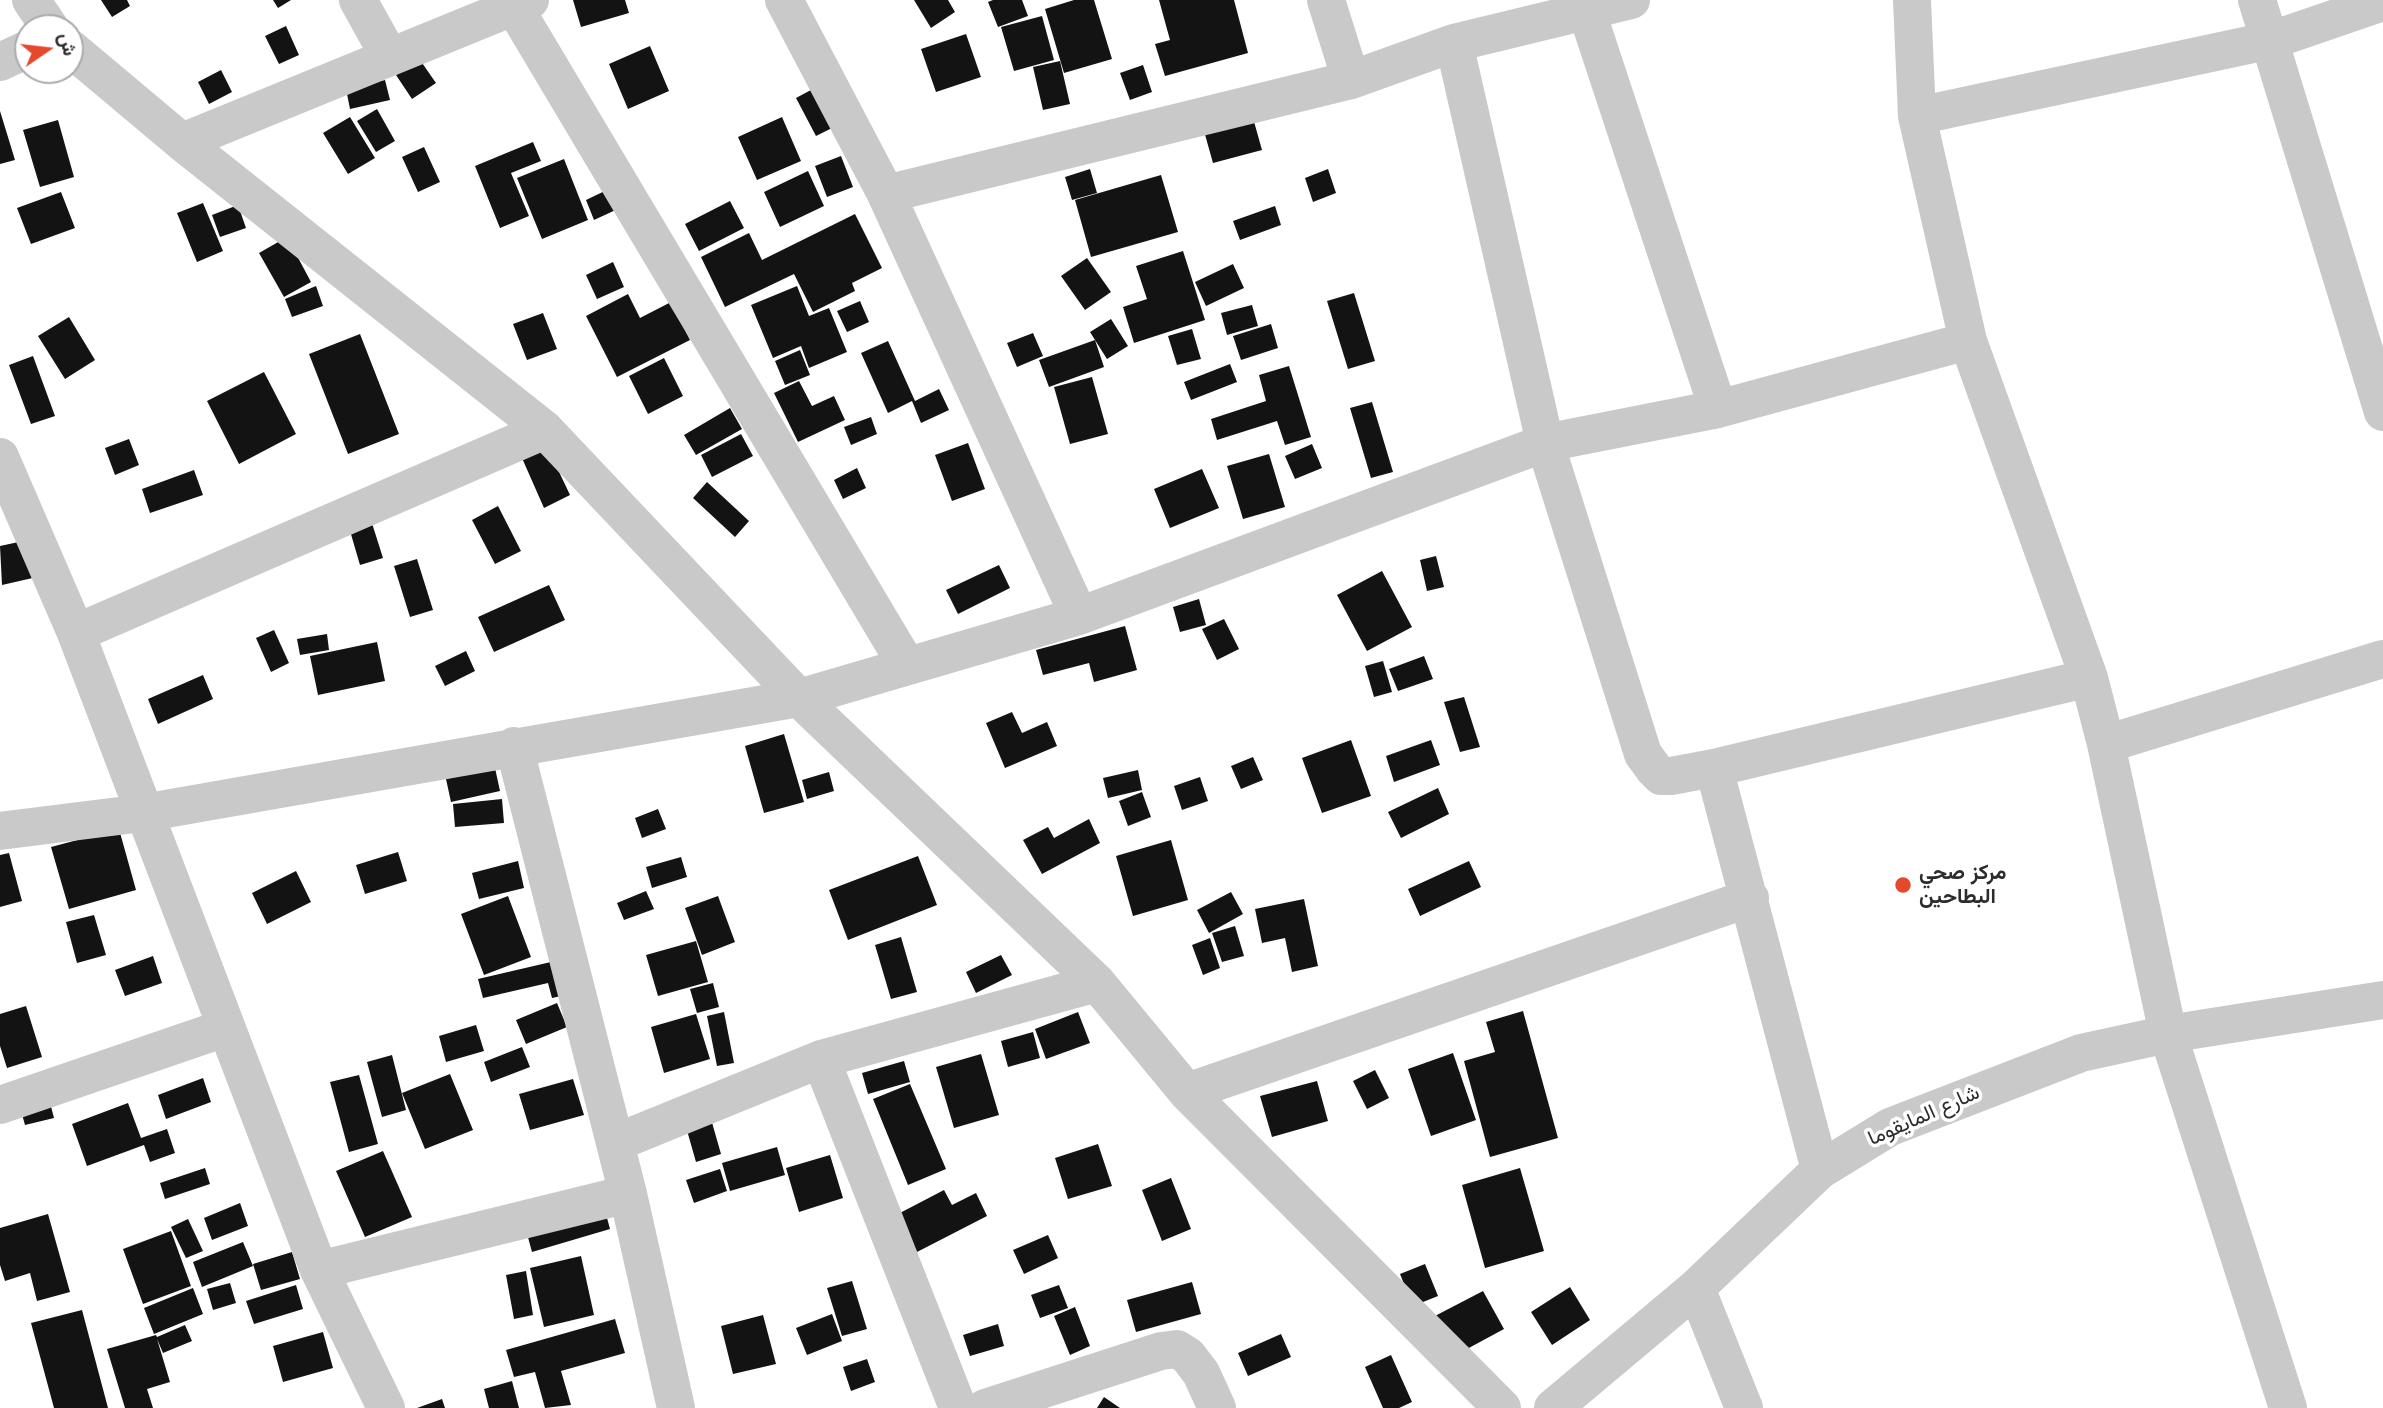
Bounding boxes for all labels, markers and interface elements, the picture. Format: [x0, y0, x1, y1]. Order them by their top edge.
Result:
north arrow [14, 14, 84, 84]
text: ش [55, 31, 81, 58]
place label: مركز صحي البطاحين [1919, 860, 2006, 910]
marker: مركز صحي البطاحين [1893, 875, 1913, 895]
street label: شارع المايقوما [1864, 1080, 1984, 1152]

